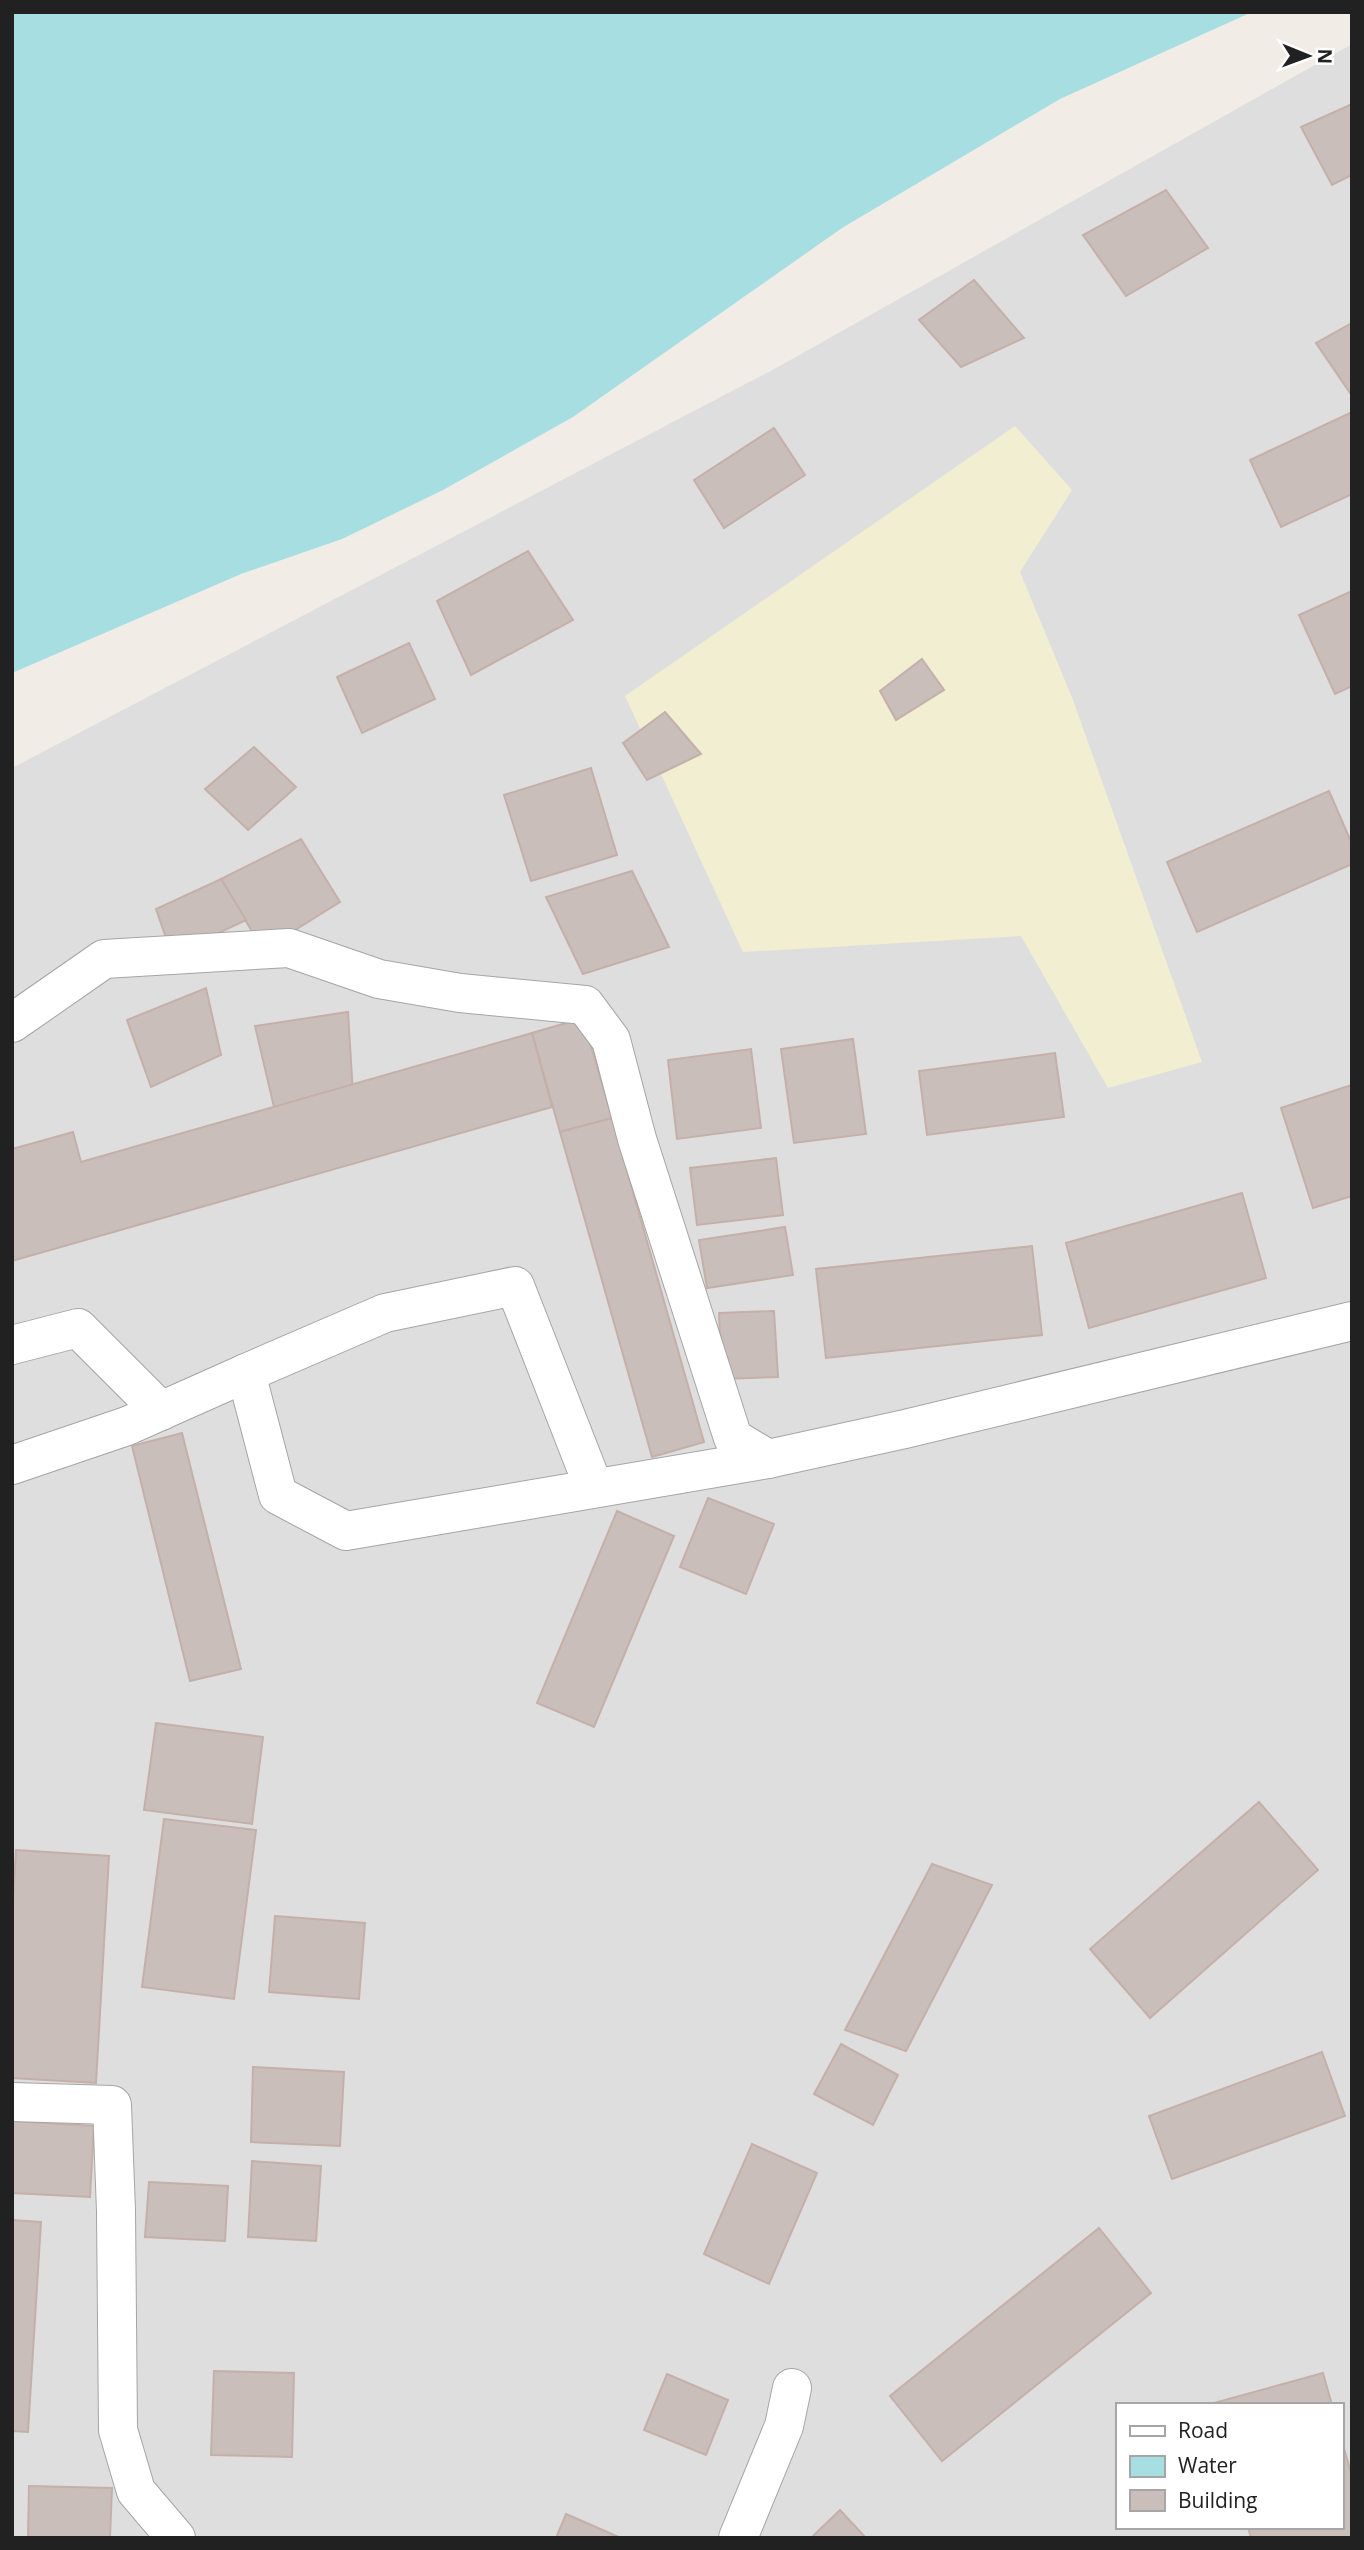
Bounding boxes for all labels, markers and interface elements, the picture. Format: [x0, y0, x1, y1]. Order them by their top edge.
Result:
north arrow [1273, 21, 1343, 91]
text: N [1312, 48, 1338, 64]
legend [1116, 2403, 1343, 2529]
text: Road [1178, 2416, 1228, 2444]
text: Water [1178, 2451, 1237, 2479]
text: Building [1178, 2486, 1257, 2514]

